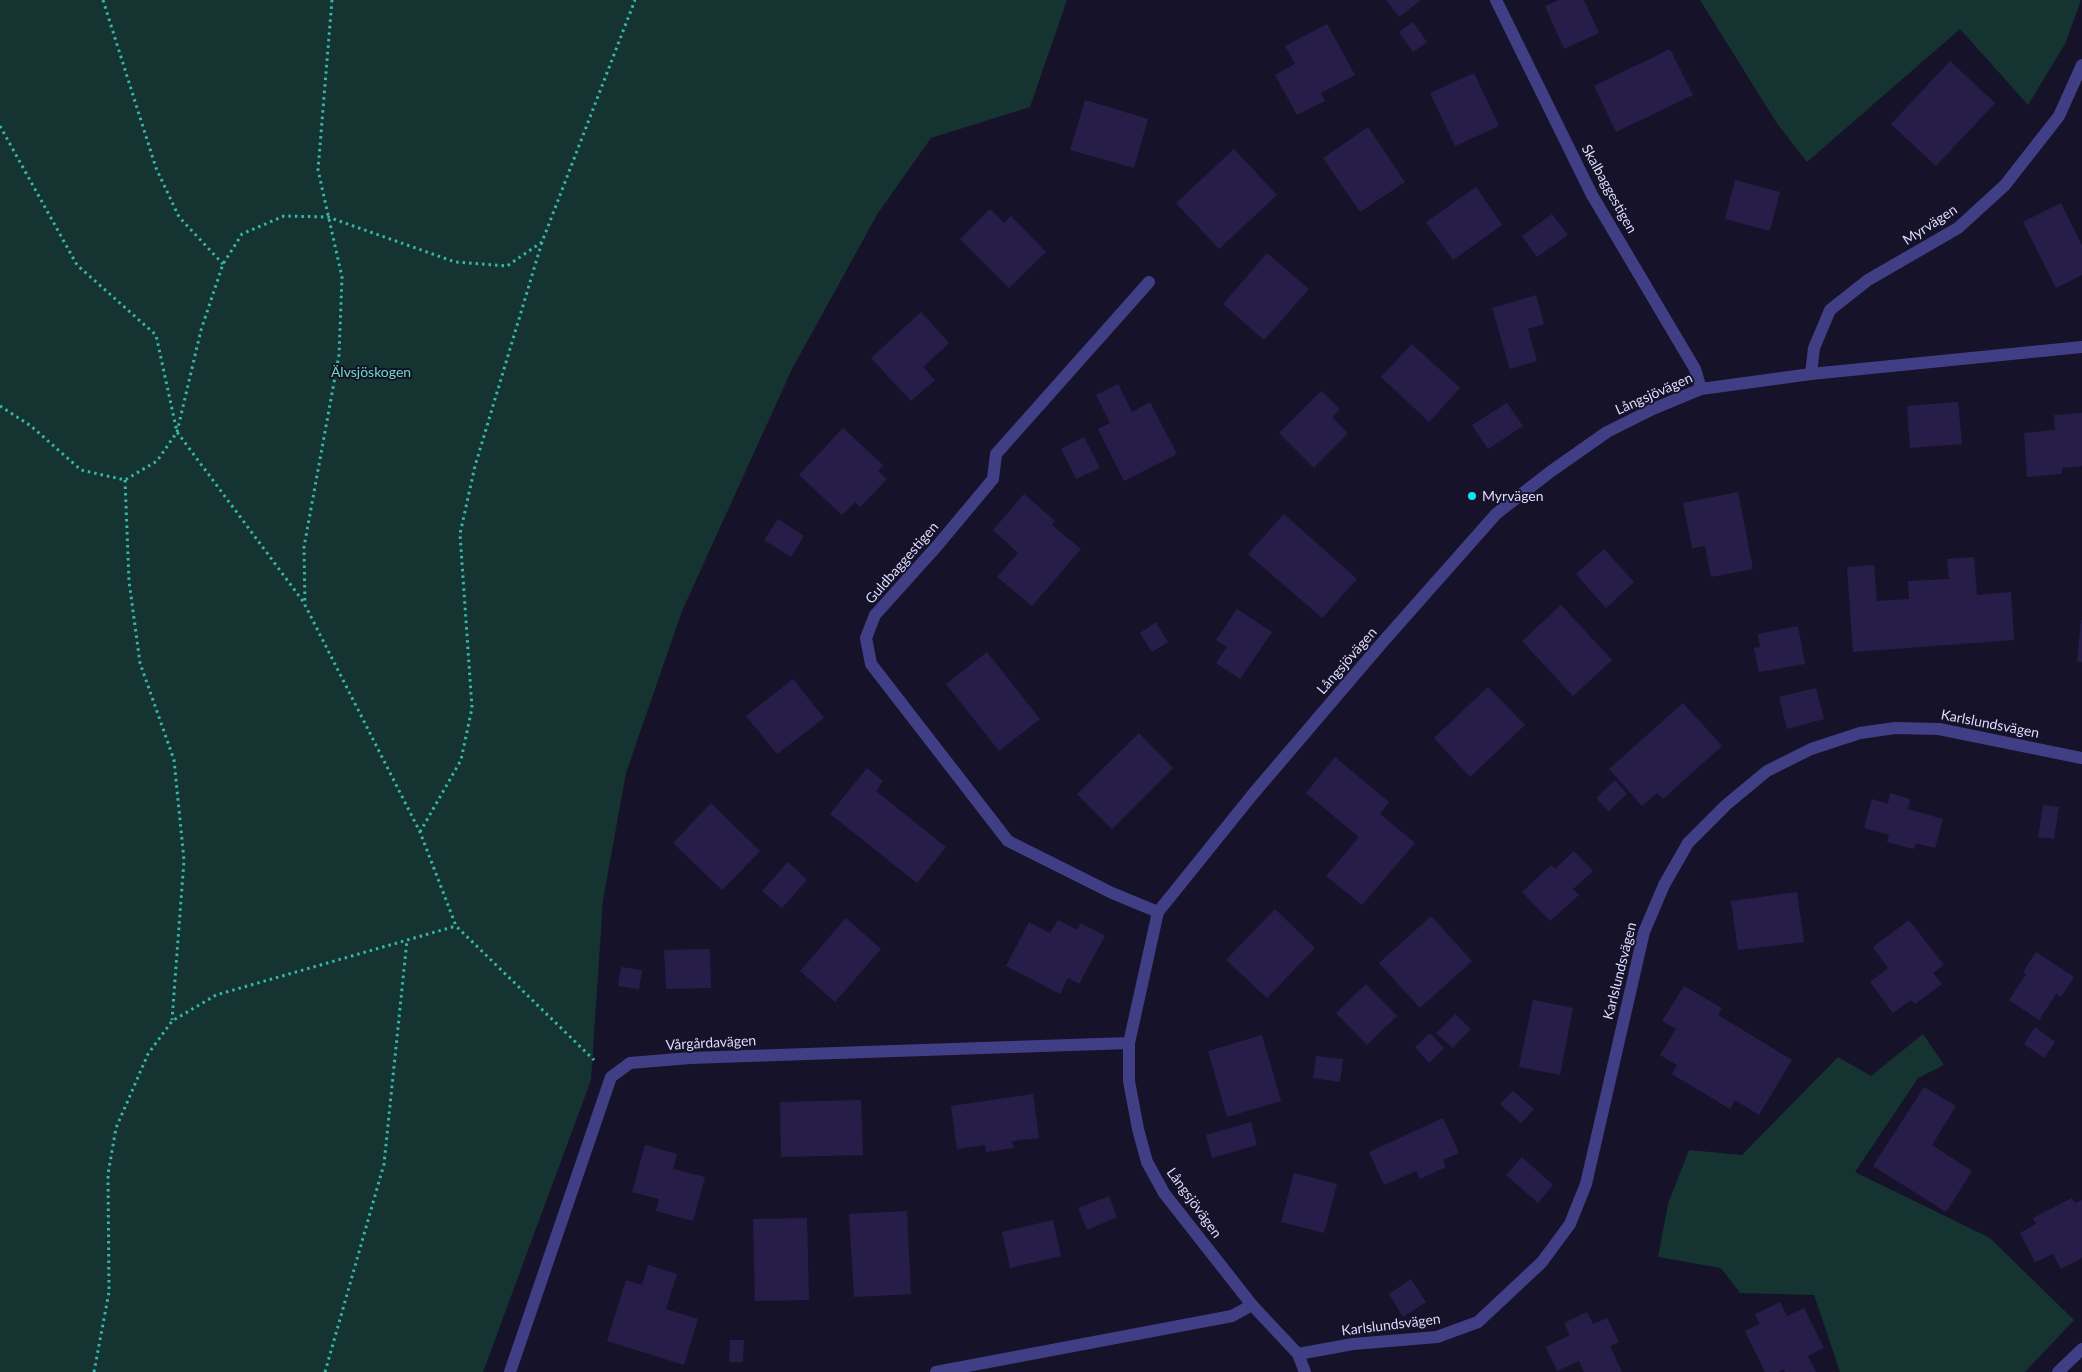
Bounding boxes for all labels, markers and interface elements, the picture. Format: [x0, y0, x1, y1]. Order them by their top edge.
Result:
street label: Skalbaggestigen [1578, 142, 1640, 236]
street label: Myrvägen [1900, 201, 1960, 249]
park label: Älvsjöskogen [331, 364, 411, 380]
street label: Långsjövägen [1613, 369, 1695, 419]
place label: Myrvägen [1482, 488, 1544, 504]
marker: Myrvägen [1466, 490, 1478, 502]
street label: Guldbaggestigen [862, 519, 942, 607]
street label: Långsjövägen [1313, 624, 1381, 698]
street label: Karlslundsvägen [1939, 706, 2041, 742]
street label: Karlslundsvägen [1600, 921, 1640, 1021]
street label: Vårgårdavägen [665, 1032, 757, 1054]
street label: Långsjövägen [1163, 1165, 1225, 1241]
street label: Karlslundsvägen [1340, 1311, 1442, 1339]

